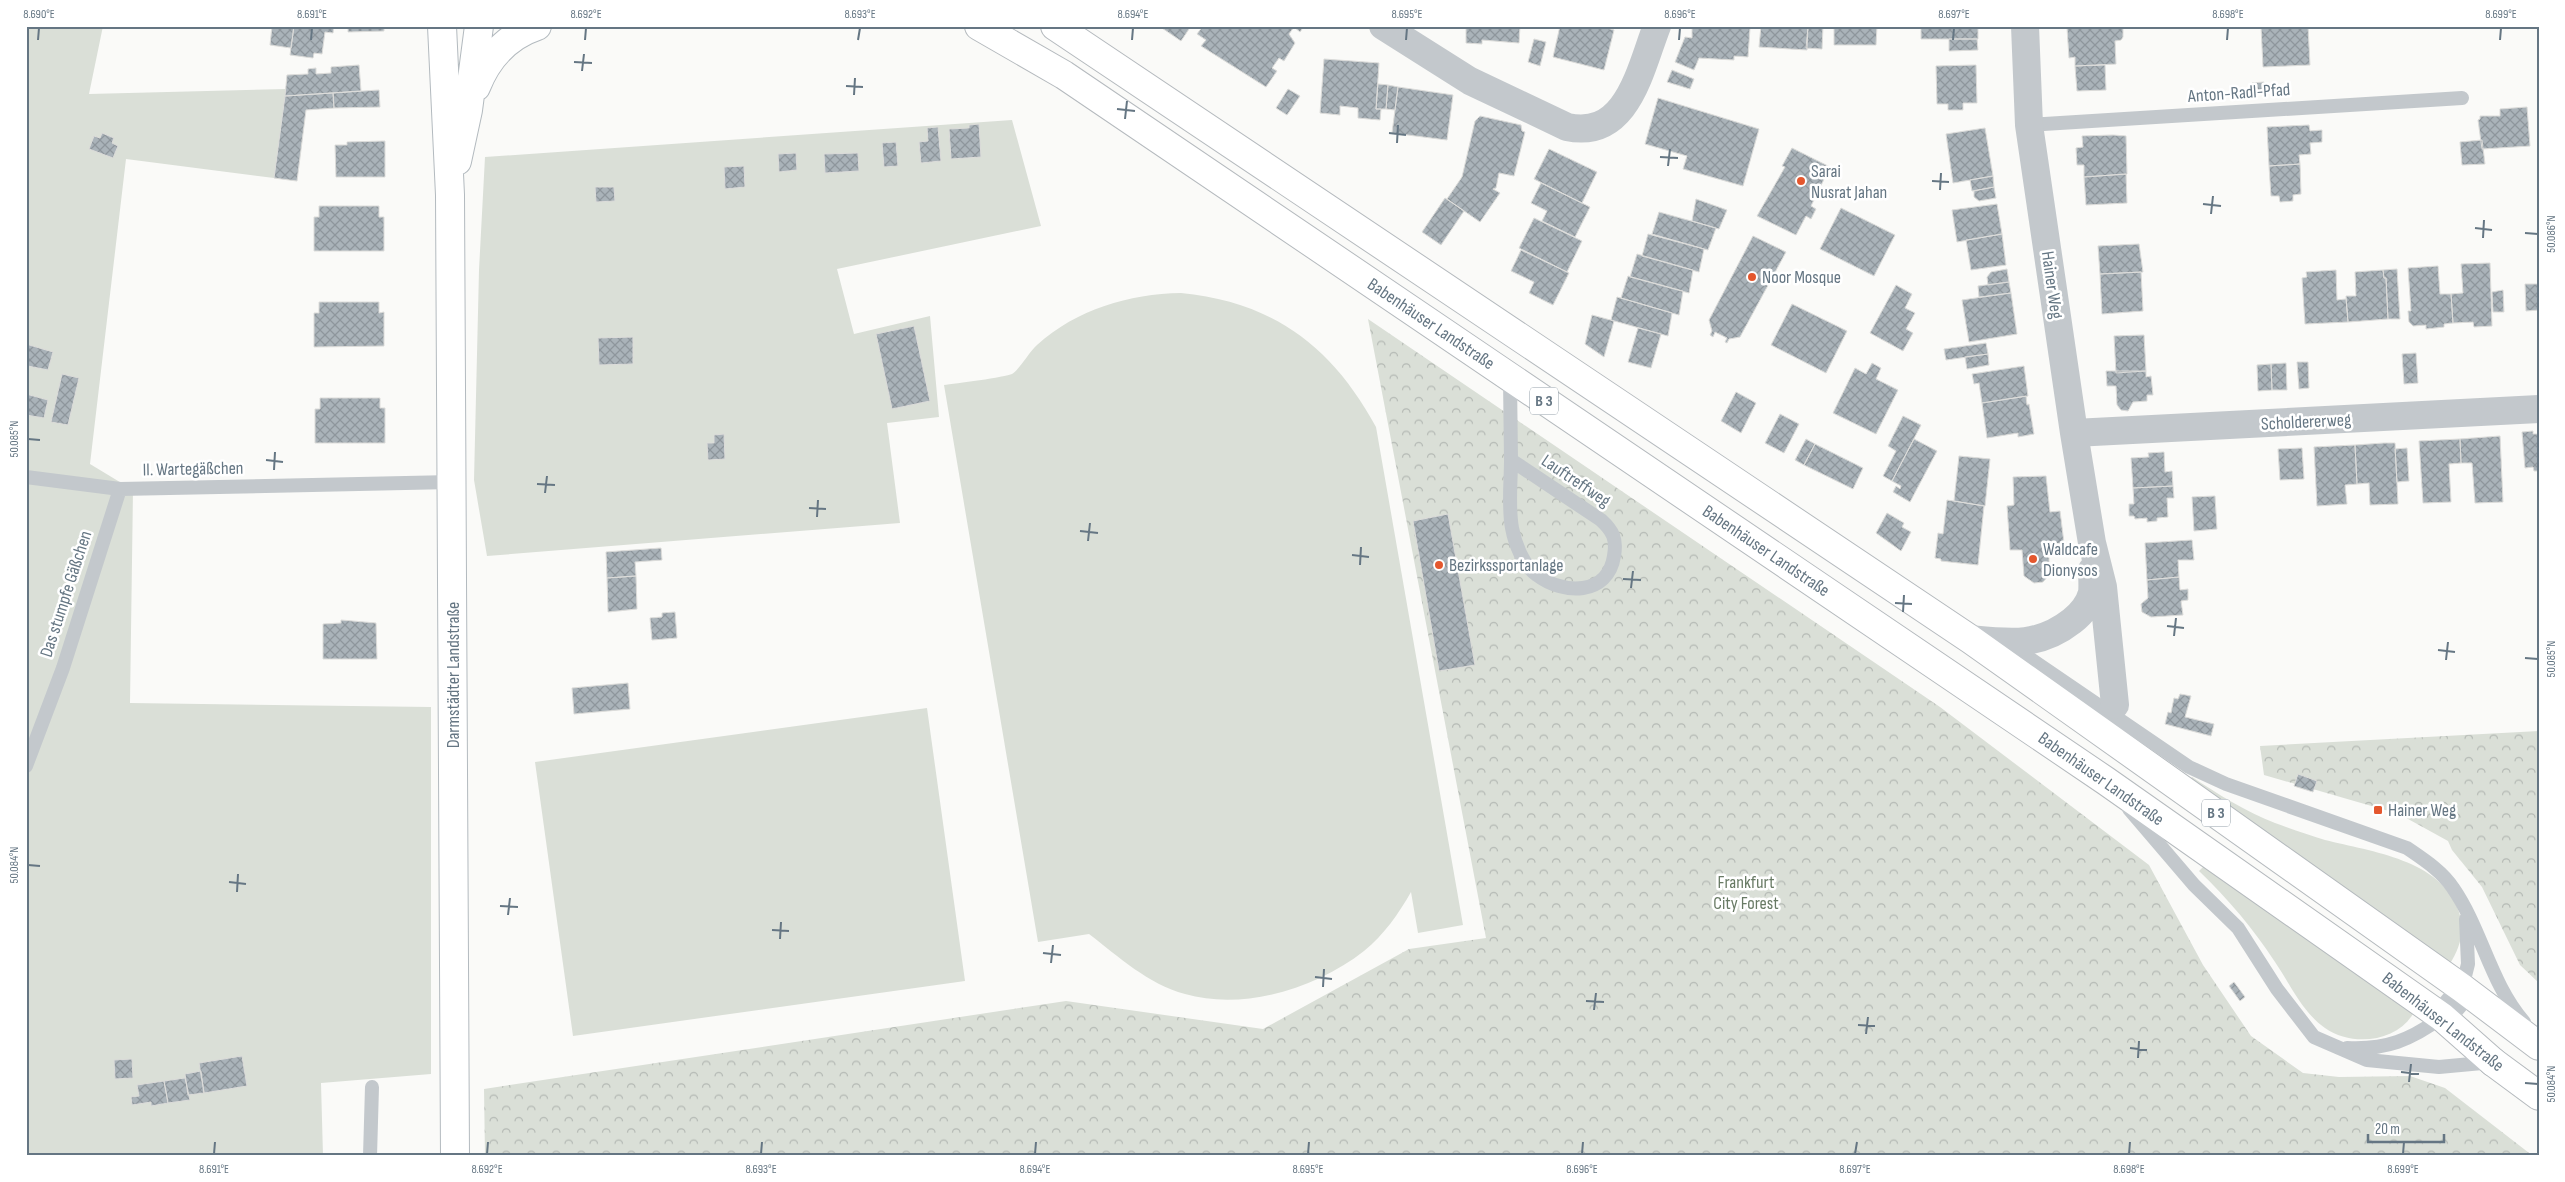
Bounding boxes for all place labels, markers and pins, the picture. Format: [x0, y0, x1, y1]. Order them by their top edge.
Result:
place label: Sarai Nusrat Jahan [1811, 161, 1887, 203]
marker: Sarai Nusrat Jahan [1795, 175, 1807, 187]
place label: Noor Mosque [1762, 267, 1841, 288]
marker: Noor Mosque [1746, 271, 1758, 283]
place label: Waldcafe Dionysos [2043, 539, 2098, 581]
marker: Waldcafe Dionysos [2027, 553, 2039, 565]
place label: Bezirkssportanlage [1449, 555, 1564, 576]
marker: Bezirkssportanlage [1433, 559, 1445, 571]
place label: Hainer Weg [2388, 800, 2456, 821]
marker: Hainer Weg [2372, 804, 2384, 816]

